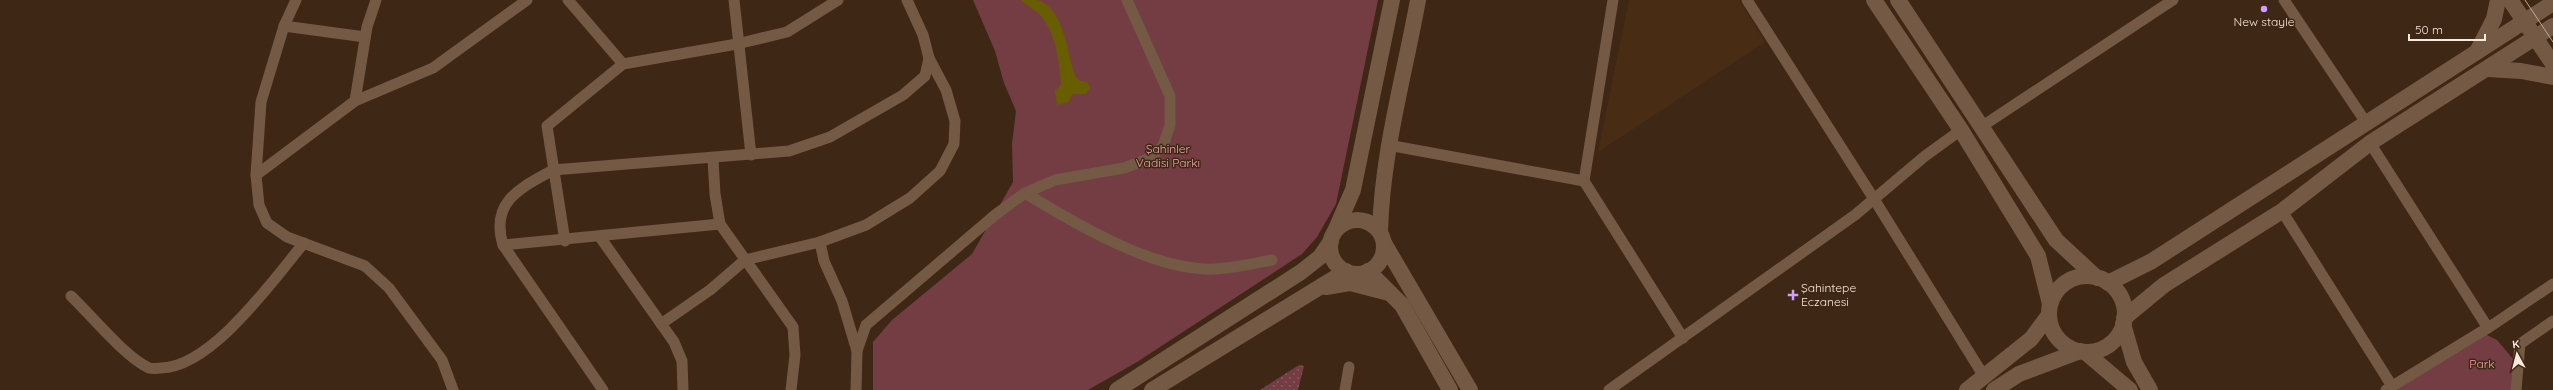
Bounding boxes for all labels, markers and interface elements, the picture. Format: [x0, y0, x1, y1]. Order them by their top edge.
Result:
marker: New stayle [2259, 4, 2269, 14]
place label: New stayle [2233, 14, 2295, 29]
scale bar [2409, 16, 2485, 42]
text: 50 m [2415, 22, 2443, 37]
park label: Şahinler Vadisi Parkı [1136, 141, 1200, 170]
place label: Şahintepe Eczanesi [1801, 280, 1856, 309]
marker: Şahintepe Eczanesi [1788, 290, 1798, 300]
north arrow [2497, 334, 2537, 374]
text: K [2511, 337, 2520, 351]
park label: Park [2469, 356, 2495, 371]

